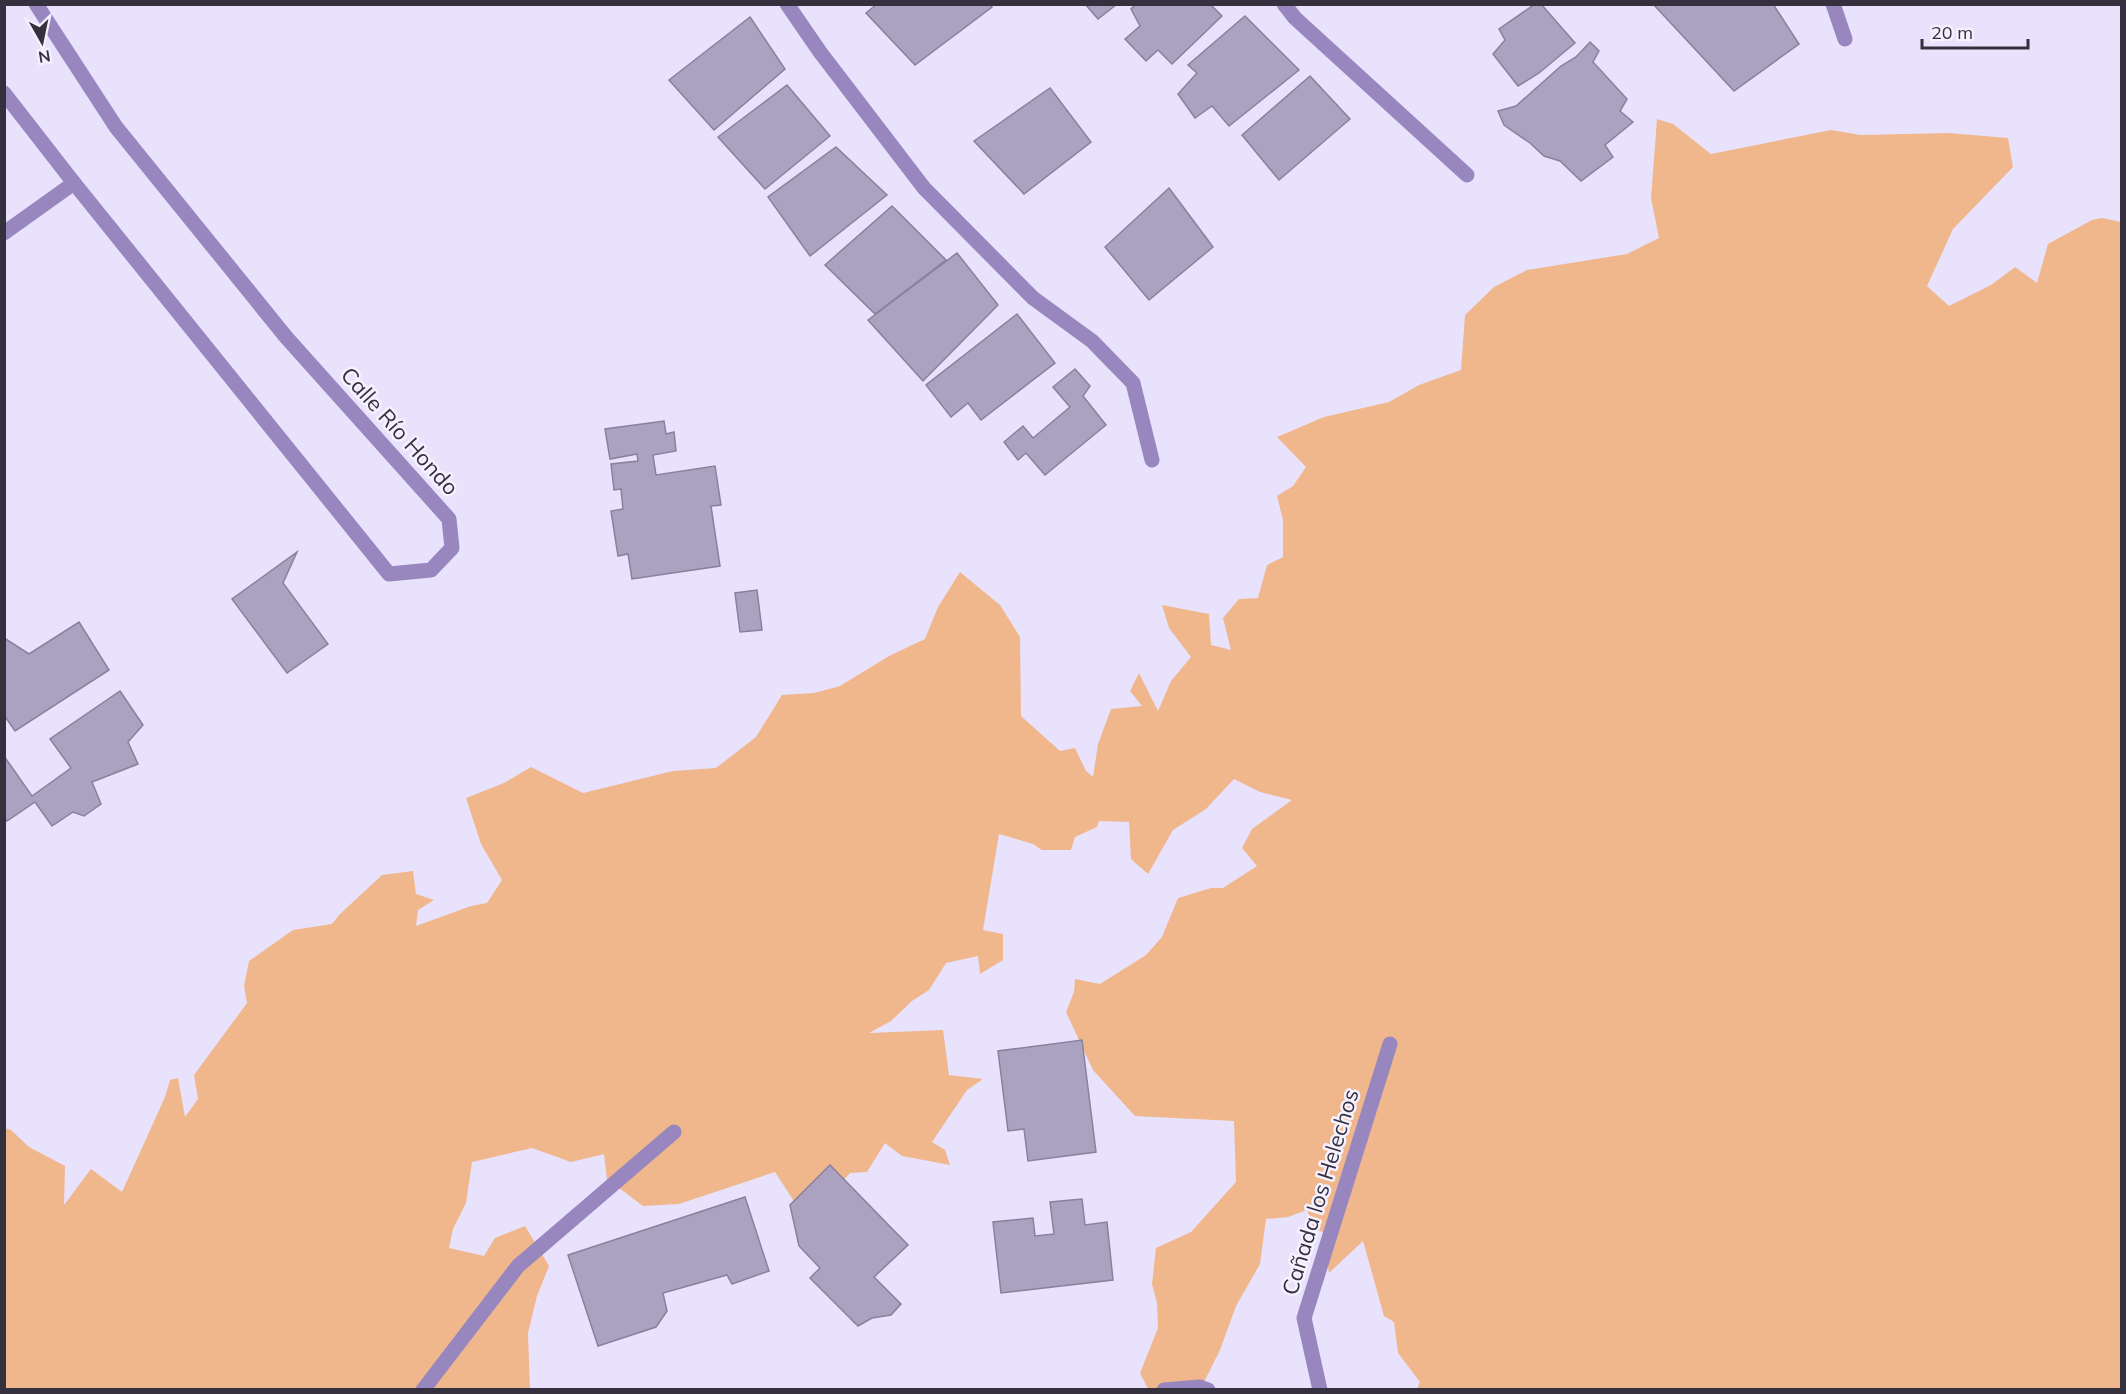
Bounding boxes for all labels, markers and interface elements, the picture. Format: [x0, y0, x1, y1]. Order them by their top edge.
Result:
north arrow [12, 12, 72, 72]
scale bar [1922, 12, 2028, 50]
text: 20 m [1931, 21, 1973, 44]
text: N [37, 46, 52, 68]
street label: Calle Río Hondo [335, 361, 465, 501]
street label: Cañada los Helechos [1275, 1086, 1365, 1298]

